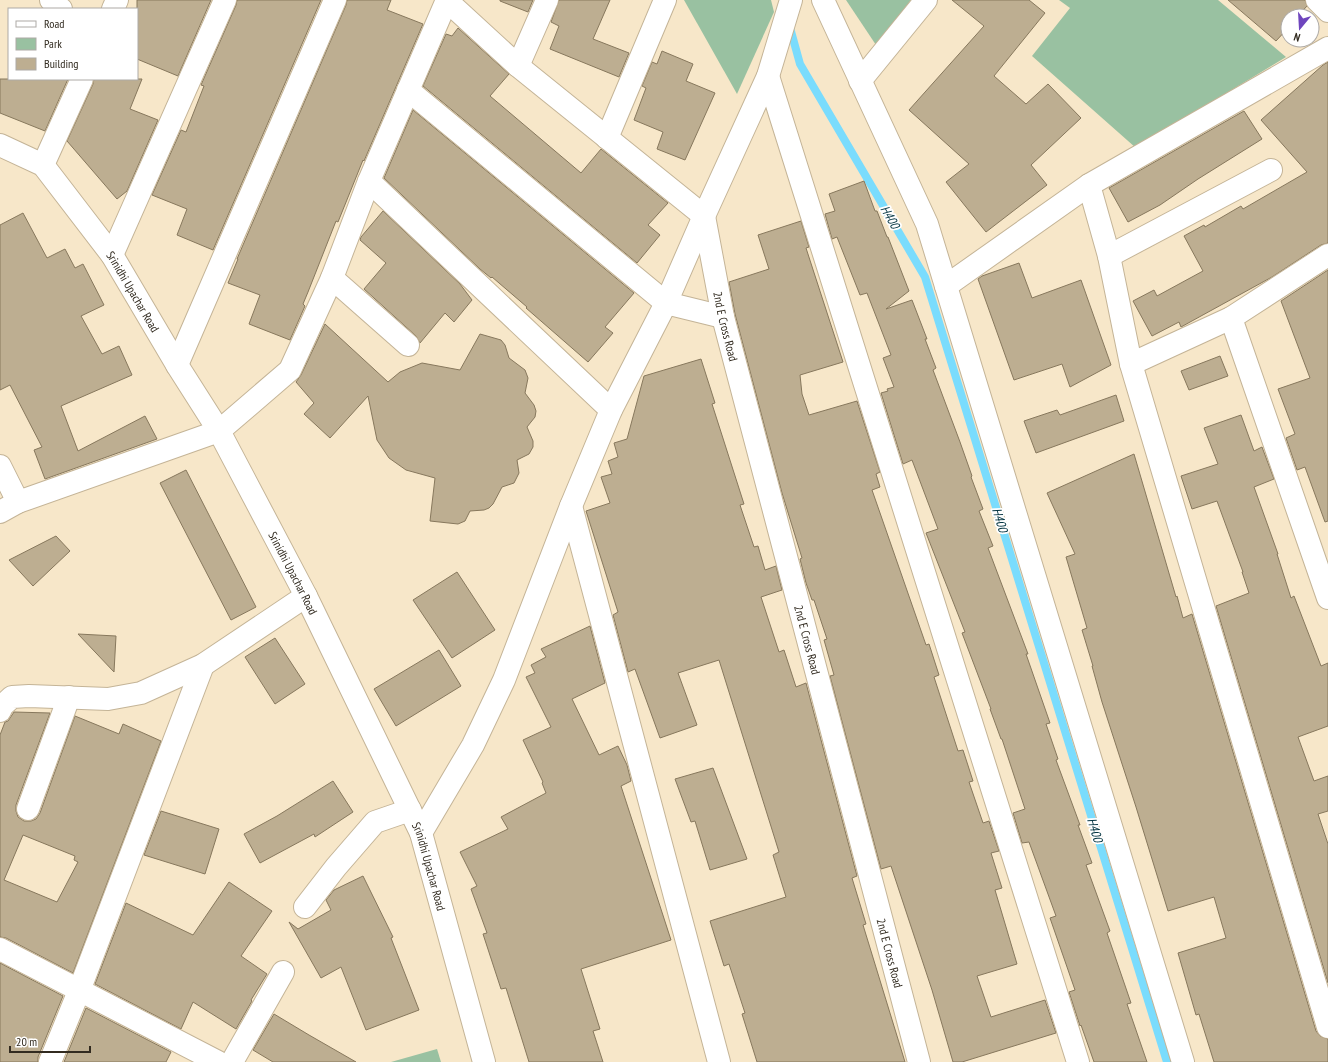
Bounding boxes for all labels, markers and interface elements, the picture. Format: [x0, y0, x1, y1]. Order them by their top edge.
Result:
legend [8, 8, 138, 80]
north arrow [1280, 8, 1320, 48]
text: Road [44, 16, 64, 31]
text: N [1292, 30, 1302, 45]
text: Park [44, 36, 62, 51]
text: Building [44, 56, 79, 71]
water label: H400 [877, 202, 904, 233]
street label: Srinidhi Upachar Road [104, 248, 163, 335]
street label: 2nd E Cross Road [711, 290, 742, 363]
water label: H400 [988, 506, 1012, 535]
street label: Srinidhi Upachar Road [266, 529, 321, 617]
street label: 2nd E Cross Road [792, 603, 824, 676]
water label: H400 [1083, 816, 1107, 845]
street label: Srinidhi Upachar Road [409, 819, 449, 912]
street label: 2nd E Cross Road [874, 917, 907, 989]
scale bar [10, 1028, 90, 1054]
text: 20 m [16, 1034, 37, 1049]

